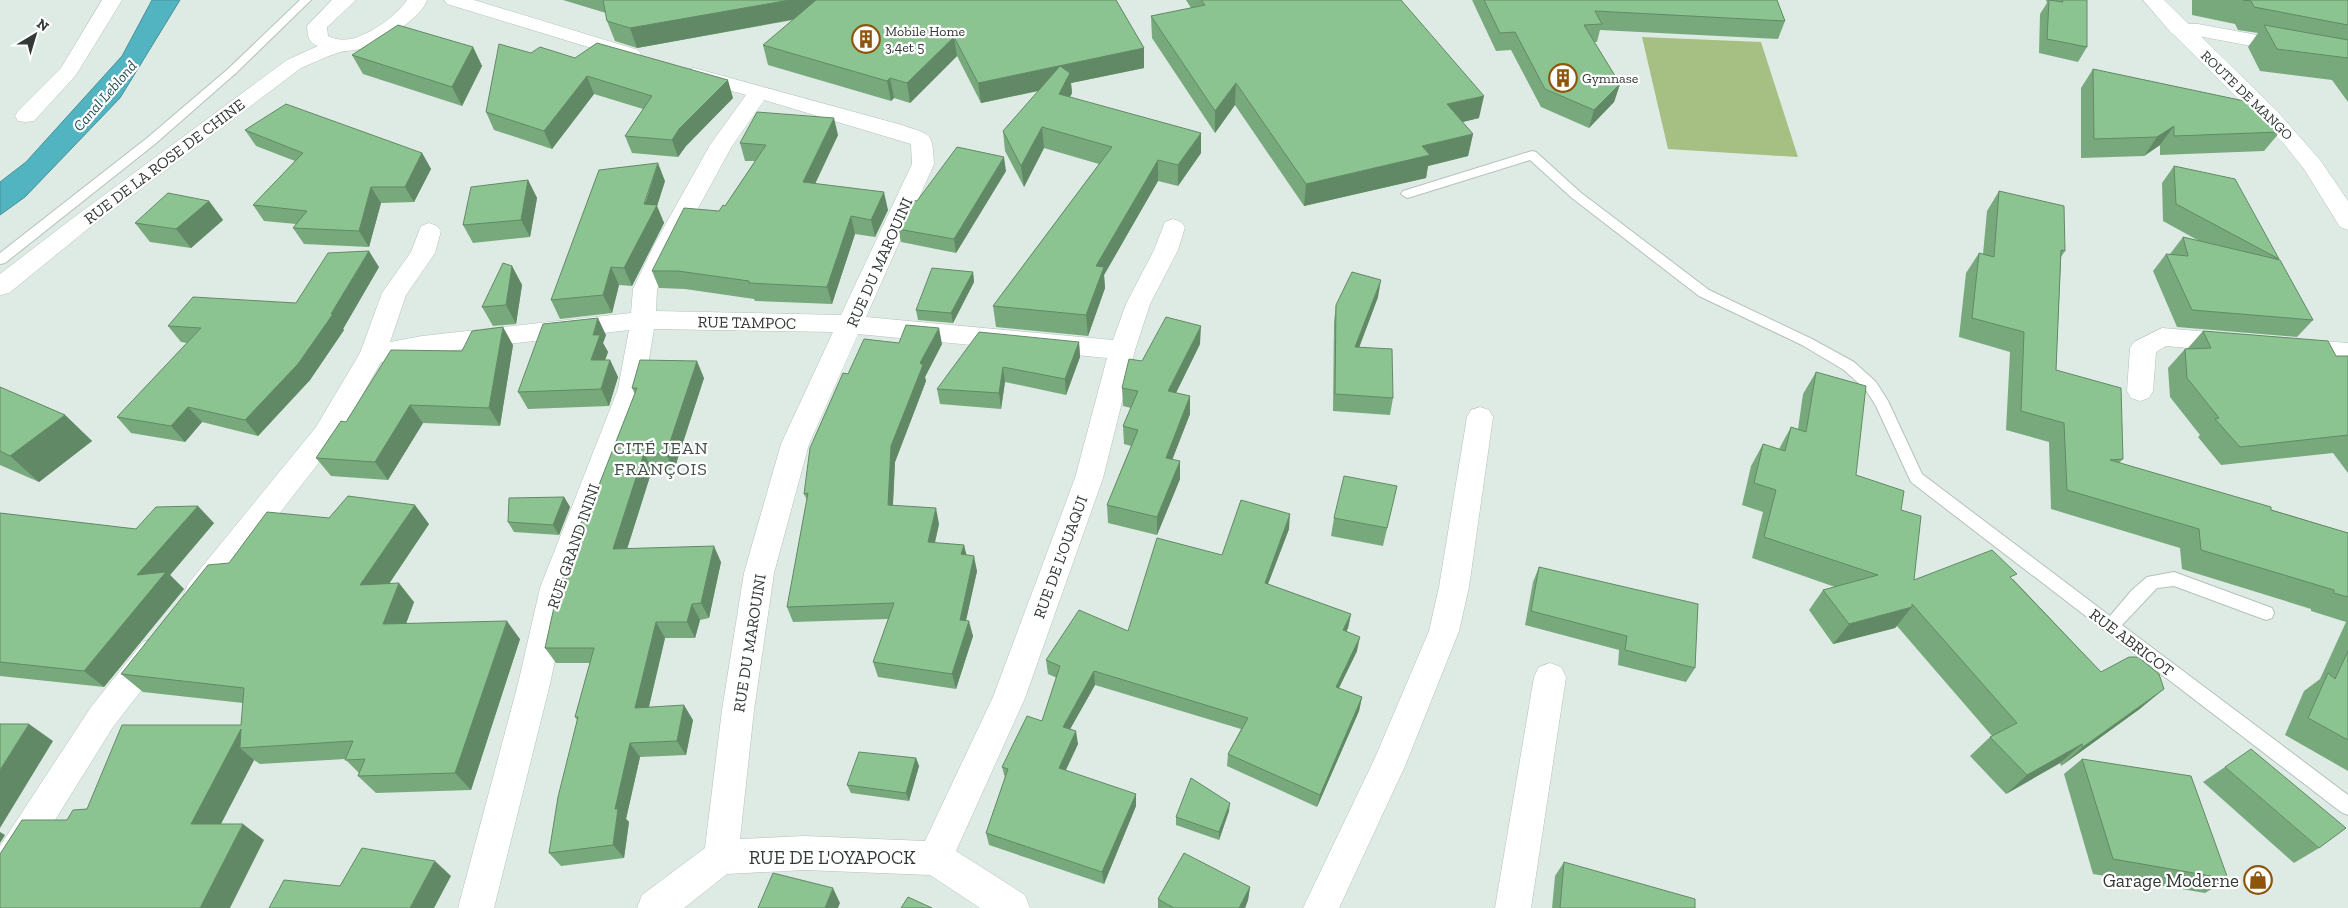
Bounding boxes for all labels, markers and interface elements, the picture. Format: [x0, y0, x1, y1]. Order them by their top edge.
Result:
north arrow [10, 10, 60, 60]
text: N [33, 15, 52, 35]
place label: Mobile Home 3,4et 5 [885, 23, 966, 56]
building icon: Mobile Home 3,4et 5 [851, 24, 881, 54]
street label: ROUTE DE MANGO [2197, 47, 2296, 144]
water label: Canal Leblond [69, 57, 141, 135]
building icon: Gymnase [1548, 63, 1578, 93]
place label: Gymnase [1582, 70, 1639, 87]
street label: RUE DE LA ROSE DE CHINE [80, 95, 248, 228]
street label: RUE DU MAROUINI [842, 194, 917, 330]
street label: RUE TAMPOC [698, 312, 796, 333]
district label: CITÉ JEAN FRANÇOIS [613, 437, 709, 480]
street label: RUE GRAND ININI [543, 481, 604, 611]
street label: RUE DE L'OUAQUI [1029, 493, 1092, 621]
street label: RUE DU MAROUINI [729, 573, 770, 714]
street label: RUE ABRICOT [2086, 605, 2178, 680]
street label: RUE DE L'OYAPOCK [749, 846, 916, 869]
shop icon: Garage Moderne [2243, 865, 2273, 895]
place label: Garage Moderne [2103, 869, 2239, 892]

